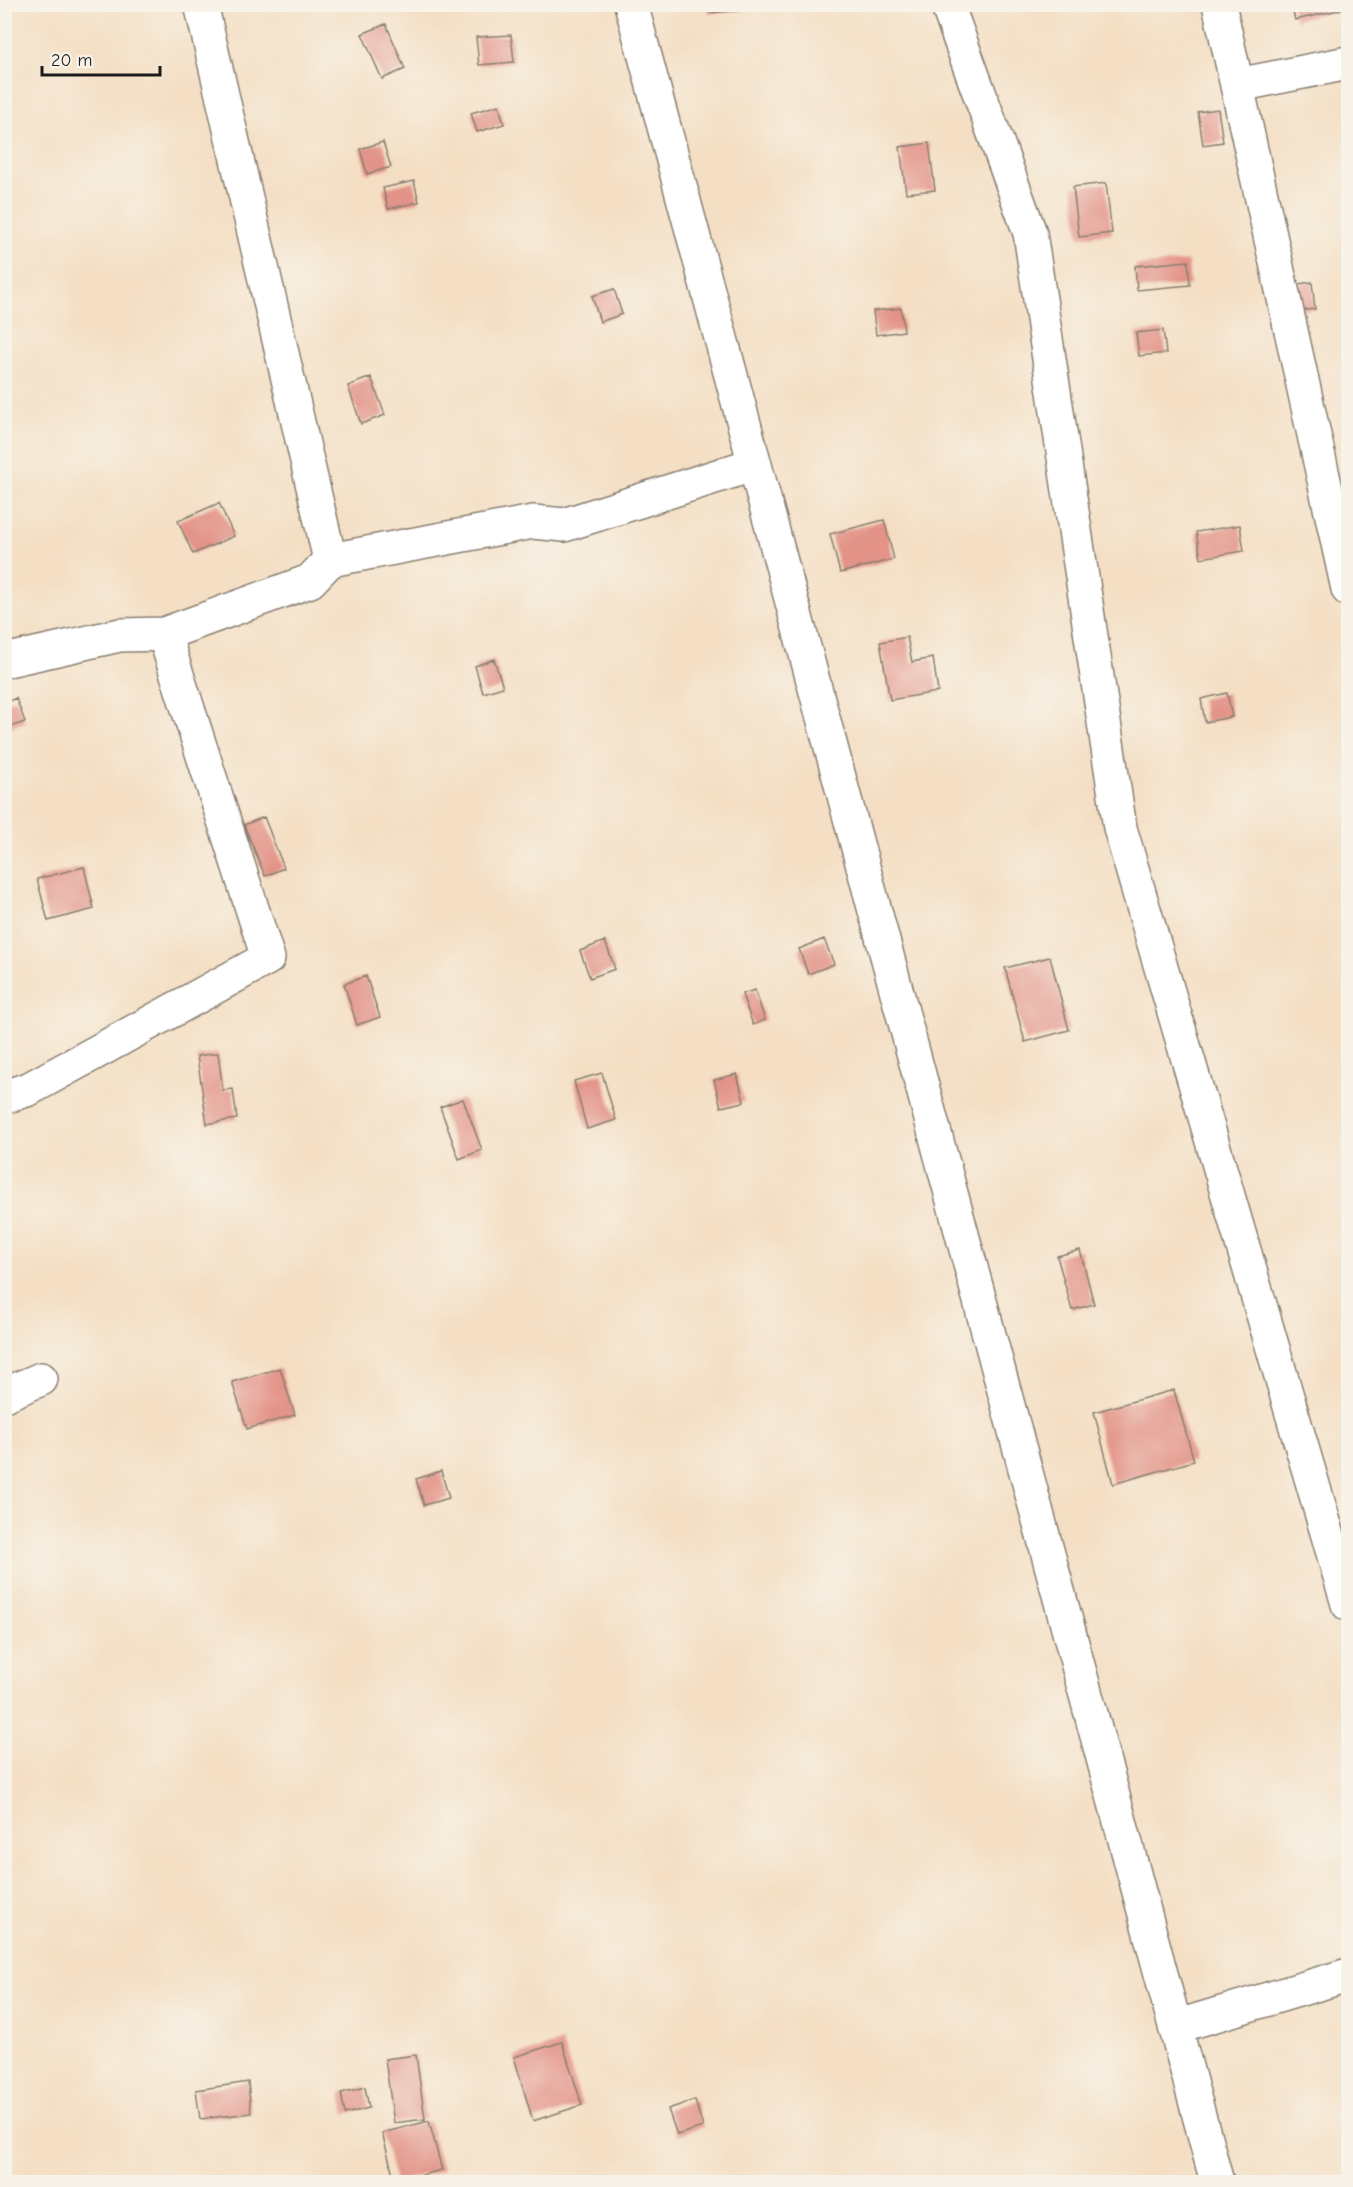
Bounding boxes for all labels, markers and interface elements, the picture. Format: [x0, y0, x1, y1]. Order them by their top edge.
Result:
scale bar [42, 39, 160, 77]
text: 20 m [51, 50, 92, 71]

